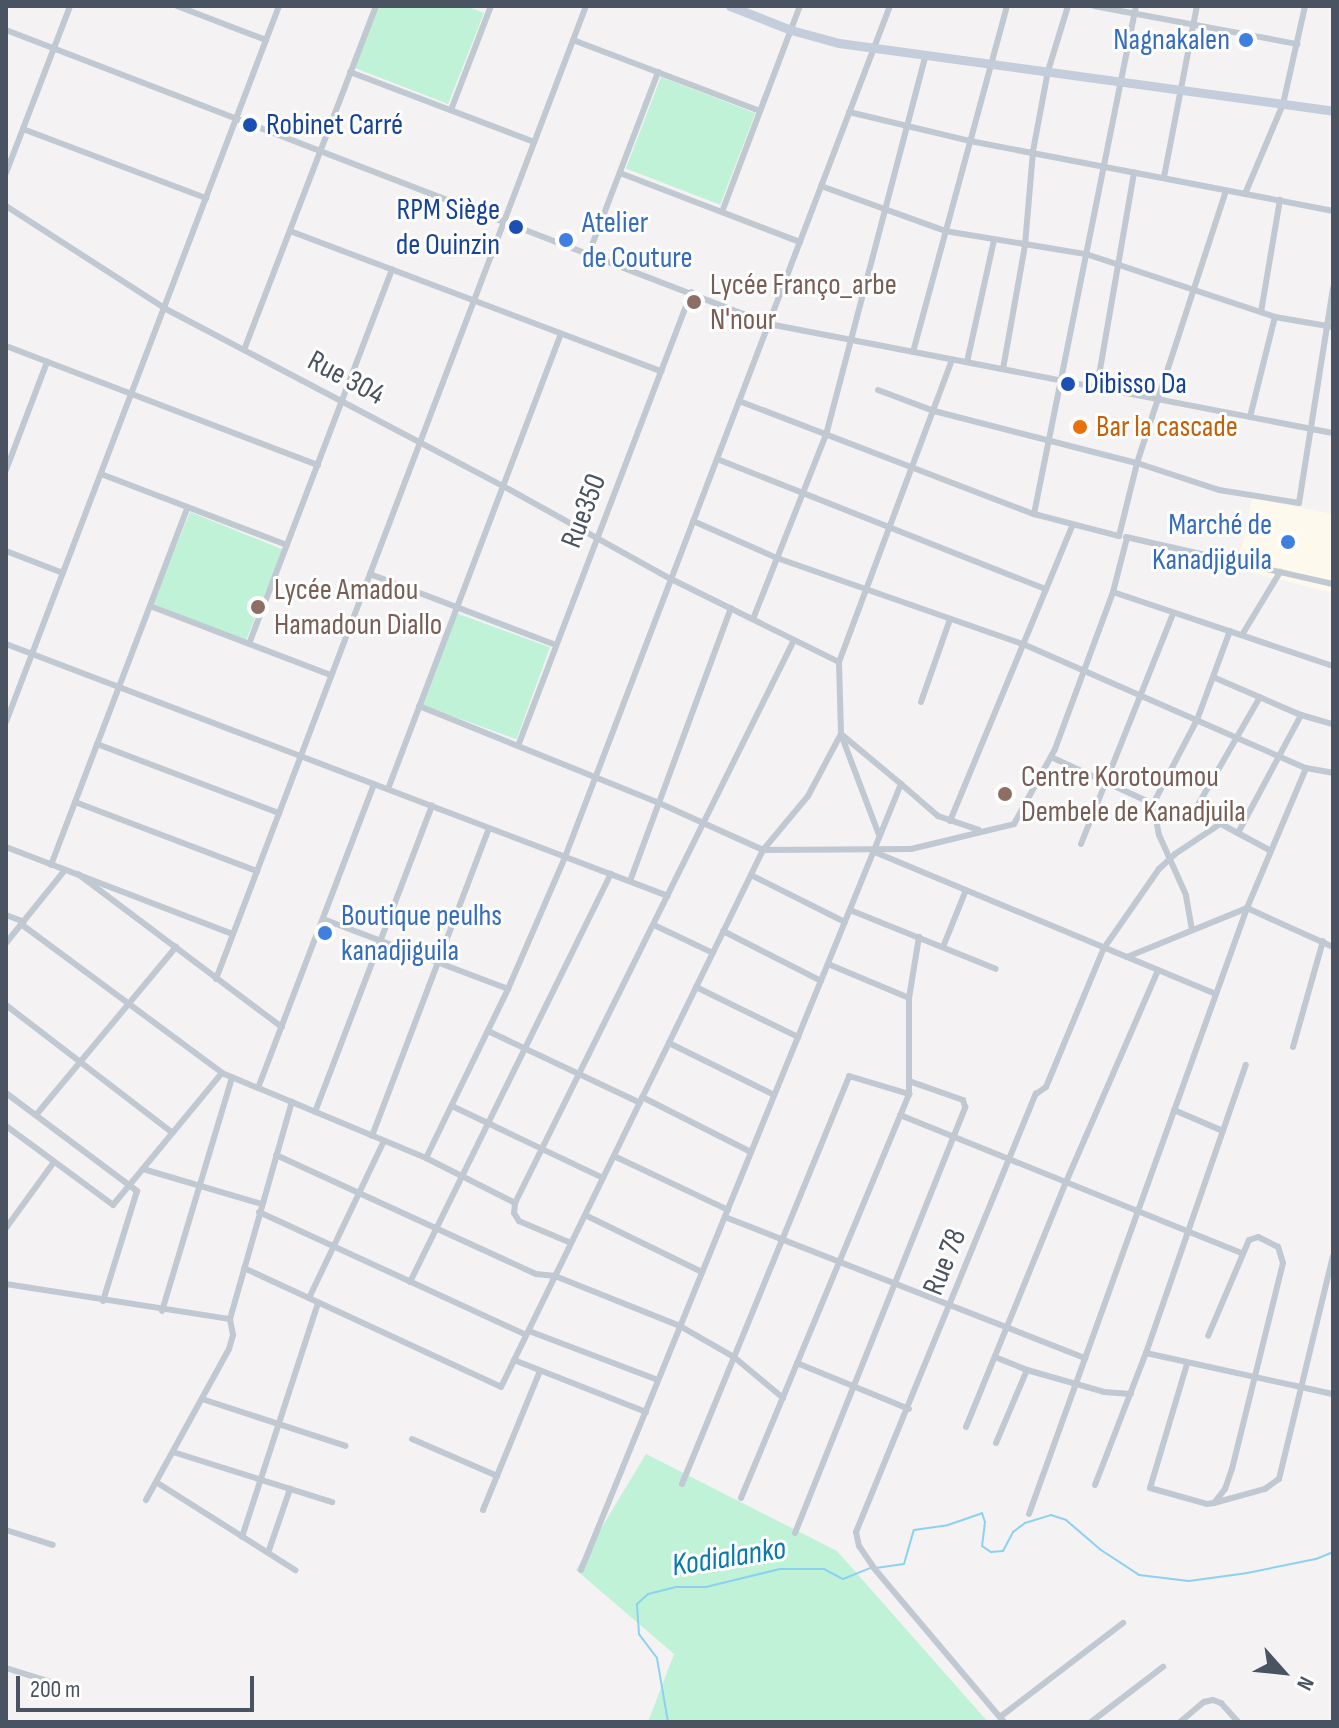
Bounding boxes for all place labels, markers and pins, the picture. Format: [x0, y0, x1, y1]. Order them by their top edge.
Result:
place label: Nagnakalen [1113, 22, 1230, 58]
marker: Nagnakalen [1237, 31, 1255, 49]
place label: Robinet Carré [266, 107, 403, 143]
marker: Robinet Carré [241, 116, 259, 134]
place label: RPM Siège de Ouinzin [396, 192, 500, 262]
place label: Atelier de Couture [582, 205, 692, 276]
marker: RPM Siège de Ouinzin [507, 218, 525, 236]
marker: Atelier de Couture [557, 231, 575, 249]
place label: Lycée Franço_arbe N'nour [710, 267, 897, 338]
marker: Lycée Franço_arbe N'nour [685, 293, 703, 311]
place label: Dibisso Da [1084, 366, 1187, 402]
marker: Dibisso Da [1059, 375, 1077, 393]
place label: Bar la cascade [1096, 409, 1238, 445]
marker: Bar la cascade [1071, 418, 1089, 436]
place label: Marché de Kanadjiguila [1152, 507, 1272, 578]
marker: Marché de Kanadjiguila [1279, 533, 1297, 551]
place label: Lycée Amadou Hamadoun Diallo [274, 572, 442, 642]
marker: Lycée Amadou Hamadoun Diallo [249, 598, 267, 616]
place label: Centre Korotoumou Dembele de Kanadjuila [1021, 759, 1246, 830]
marker: Centre Korotoumou Dembele de Kanadjuila [996, 785, 1014, 803]
place label: Boutique peulhs kanadjiguila [341, 898, 502, 968]
marker: Boutique peulhs kanadjiguila [316, 924, 334, 942]

